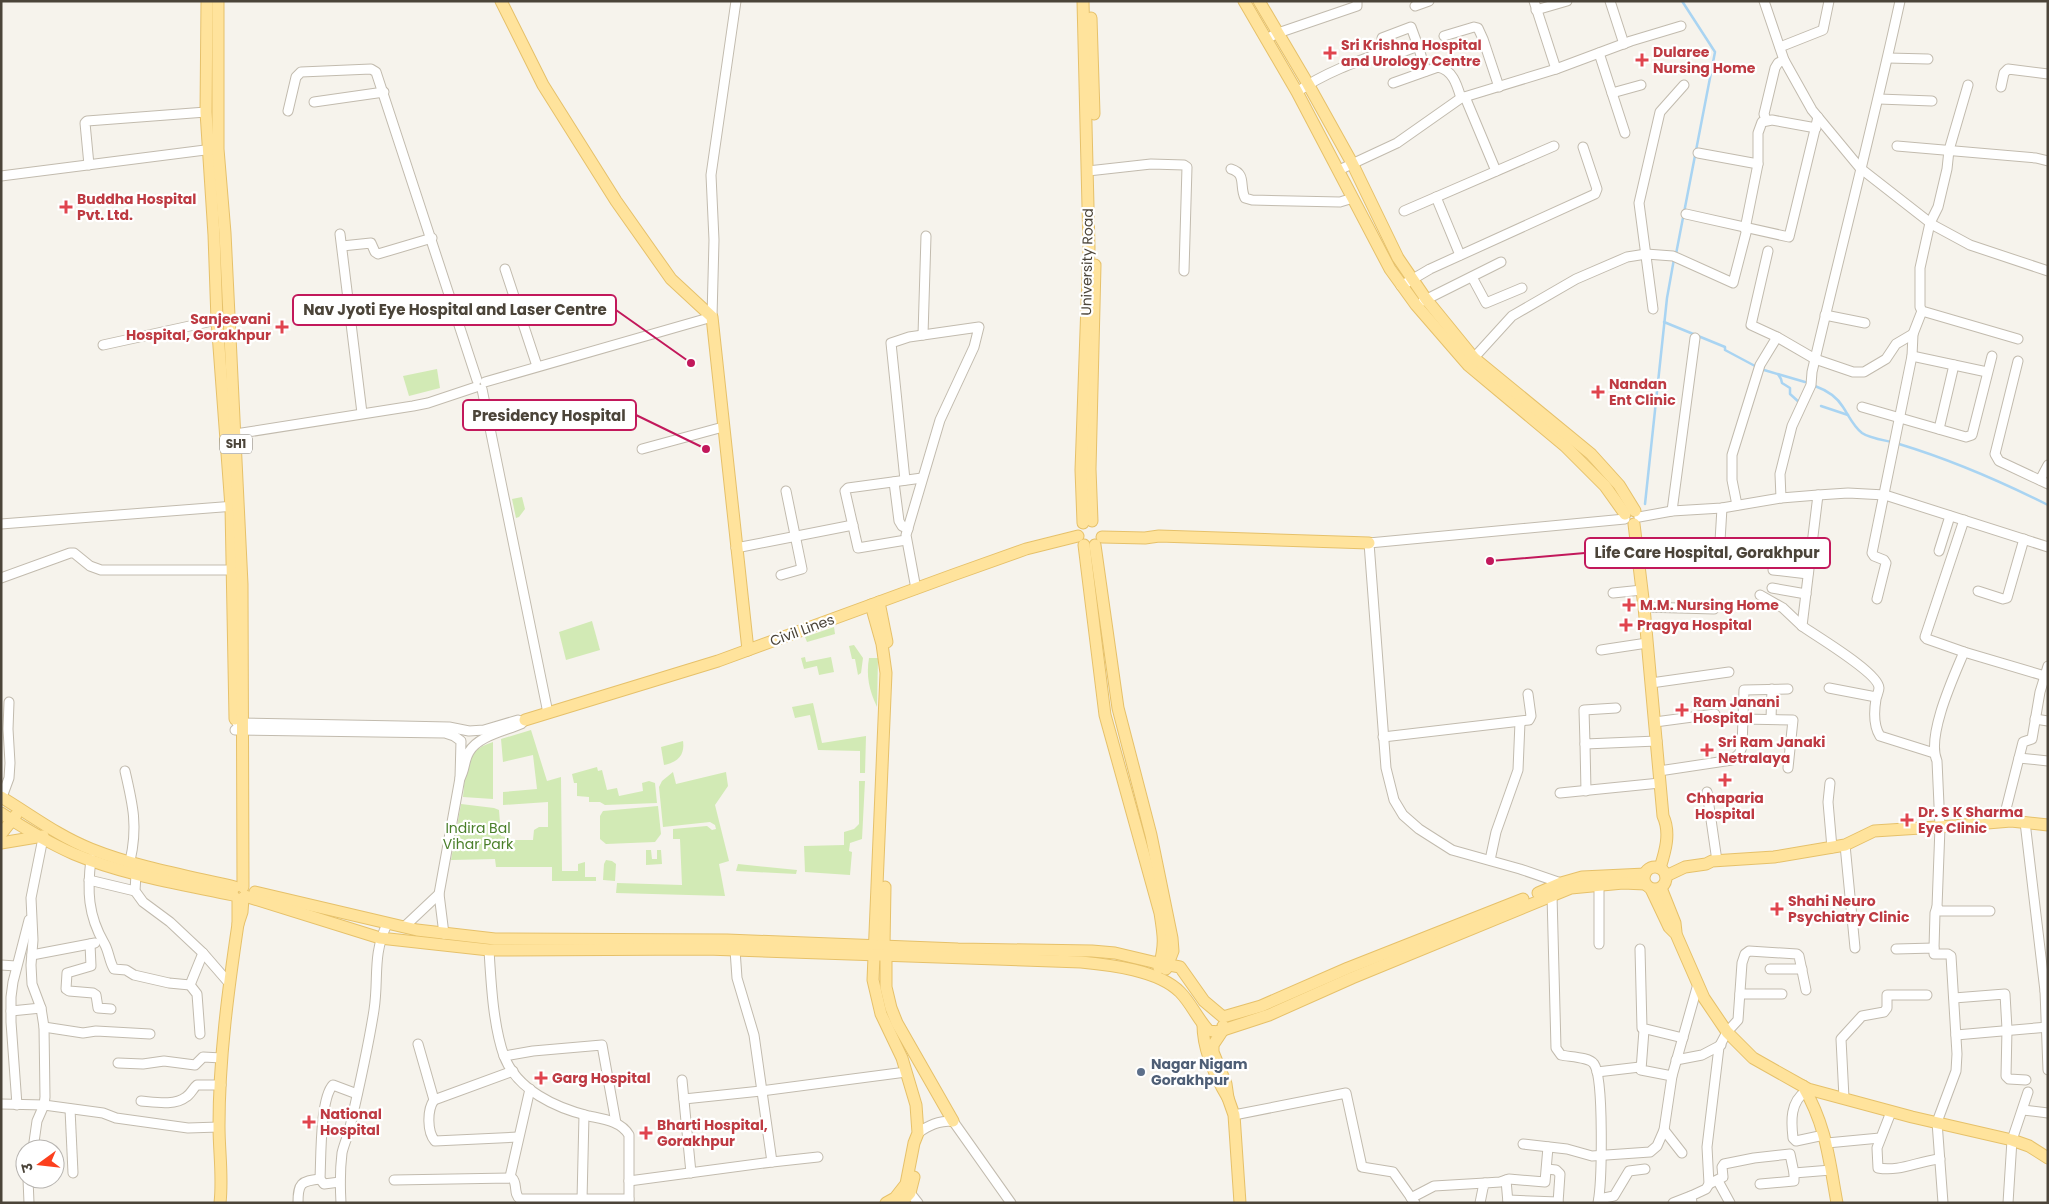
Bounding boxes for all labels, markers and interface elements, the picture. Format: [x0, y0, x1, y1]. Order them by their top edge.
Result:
place label: Sri Krishna Hospital and Urology Centre [1341, 35, 1482, 71]
place label: Dularee Nursing Home [1653, 42, 1756, 78]
marker: Sri Krishna Hospital and Urology Centre [1323, 46, 1337, 60]
marker: Dularee Nursing Home [1635, 53, 1649, 67]
place label: Buddha Hospital Pvt. Ltd. [77, 189, 197, 225]
marker: Buddha Hospital Pvt. Ltd. [59, 200, 73, 214]
street label: University Road [1076, 208, 1098, 316]
callout: Nav Jyoti Eye Hospital and Laser Centre [293, 295, 616, 325]
text: Nav Jyoti Eye Hospital and Laser Centre [303, 299, 607, 320]
place label: Sanjeevani Hospital, Gorakhpur [126, 309, 271, 345]
marker: Sanjeevani Hospital, Gorakhpur [275, 320, 289, 334]
place label: Nandan Ent Clinic [1609, 374, 1676, 410]
marker: Nandan Ent Clinic [1591, 385, 1605, 399]
callout: Presidency Hospital [463, 400, 636, 430]
text: Presidency Hospital [472, 405, 626, 426]
road number: SH1 [220, 434, 252, 454]
callout: Life Care Hospital, Gorakhpur [1585, 538, 1830, 568]
text: Life Care Hospital, Gorakhpur [1594, 542, 1820, 563]
place label: M.M. Nursing Home [1640, 595, 1779, 615]
marker: M.M. Nursing Home [1622, 598, 1636, 612]
street label: Civil Lines [767, 609, 837, 651]
place label: Pragya Hospital [1637, 615, 1752, 635]
marker: Pragya Hospital [1619, 618, 1633, 632]
place label: Ram Janani Hospital [1693, 692, 1780, 728]
marker: Ram Janani Hospital [1675, 703, 1689, 717]
place label: Sri Ram Janaki Netralaya [1718, 732, 1825, 768]
marker: Sri Ram Janaki Netralaya [1700, 743, 1714, 757]
marker: Chhaparia Hospital [1718, 773, 1732, 787]
place label: Chhaparia Hospital [1686, 788, 1764, 824]
place label: Dr. S K Sharma Eye Clinic [1918, 802, 2023, 838]
marker: Dr. S K Sharma Eye Clinic [1900, 813, 1914, 827]
park label: Indira Bal Vihar Park [443, 818, 514, 854]
place label: Shahi Neuro Psychiatry Clinic [1788, 891, 1910, 927]
marker: Shahi Neuro Psychiatry Clinic [1770, 902, 1784, 916]
place label: Nagar Nigam Gorakhpur [1151, 1054, 1248, 1090]
marker: Nagar Nigam Gorakhpur [1135, 1066, 1147, 1078]
place label: Garg Hospital [552, 1068, 651, 1088]
marker: Garg Hospital [534, 1071, 548, 1085]
place label: National Hospital [320, 1104, 382, 1140]
marker: National Hospital [302, 1115, 316, 1129]
place label: Bharti Hospital, Gorakhpur [657, 1115, 768, 1151]
marker: Bharti Hospital, Gorakhpur [639, 1126, 653, 1140]
north arrow [15, 1139, 65, 1189]
text: उ [16, 1160, 38, 1175]

